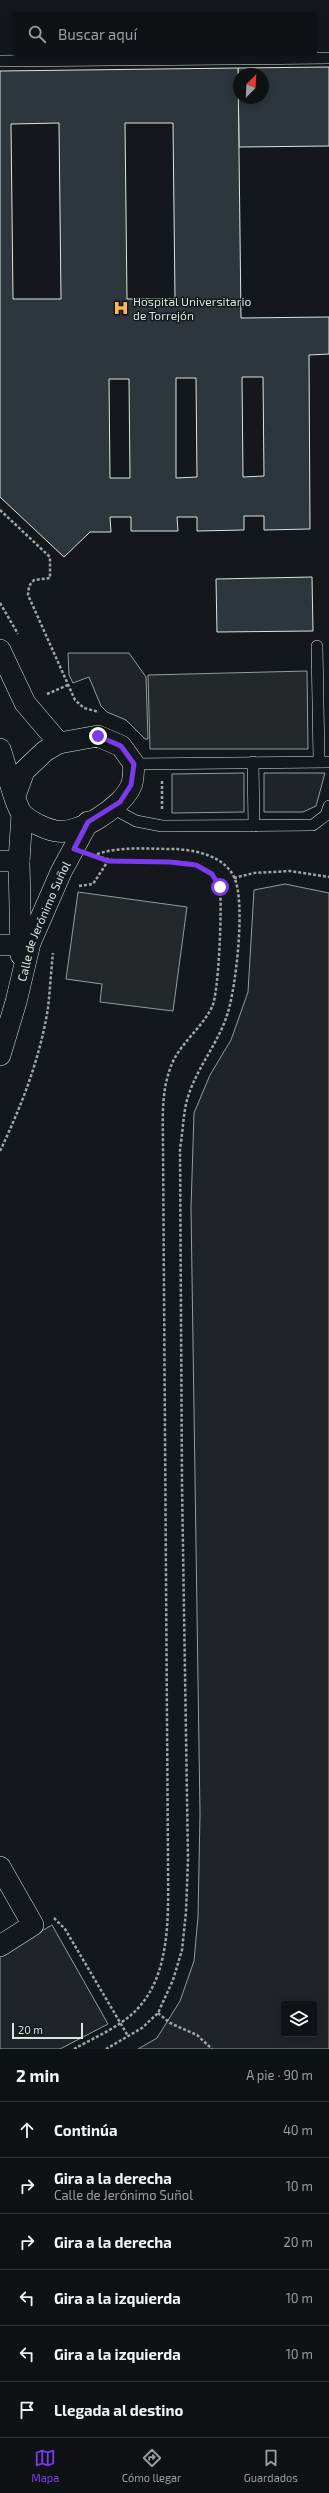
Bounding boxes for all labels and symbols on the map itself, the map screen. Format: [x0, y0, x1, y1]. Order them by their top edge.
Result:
north arrow [233, 68, 269, 104]
place label: Hospital Universitario de Torrejón [133, 294, 251, 323]
hospital icon: Hospital Universitario de Torrejón [112, 299, 130, 317]
route end [89, 727, 107, 745]
street label: Calle de Jerónimo Suñol [14, 858, 73, 983]
route start [211, 878, 229, 896]
scale bar [12, 2021, 83, 2040]

